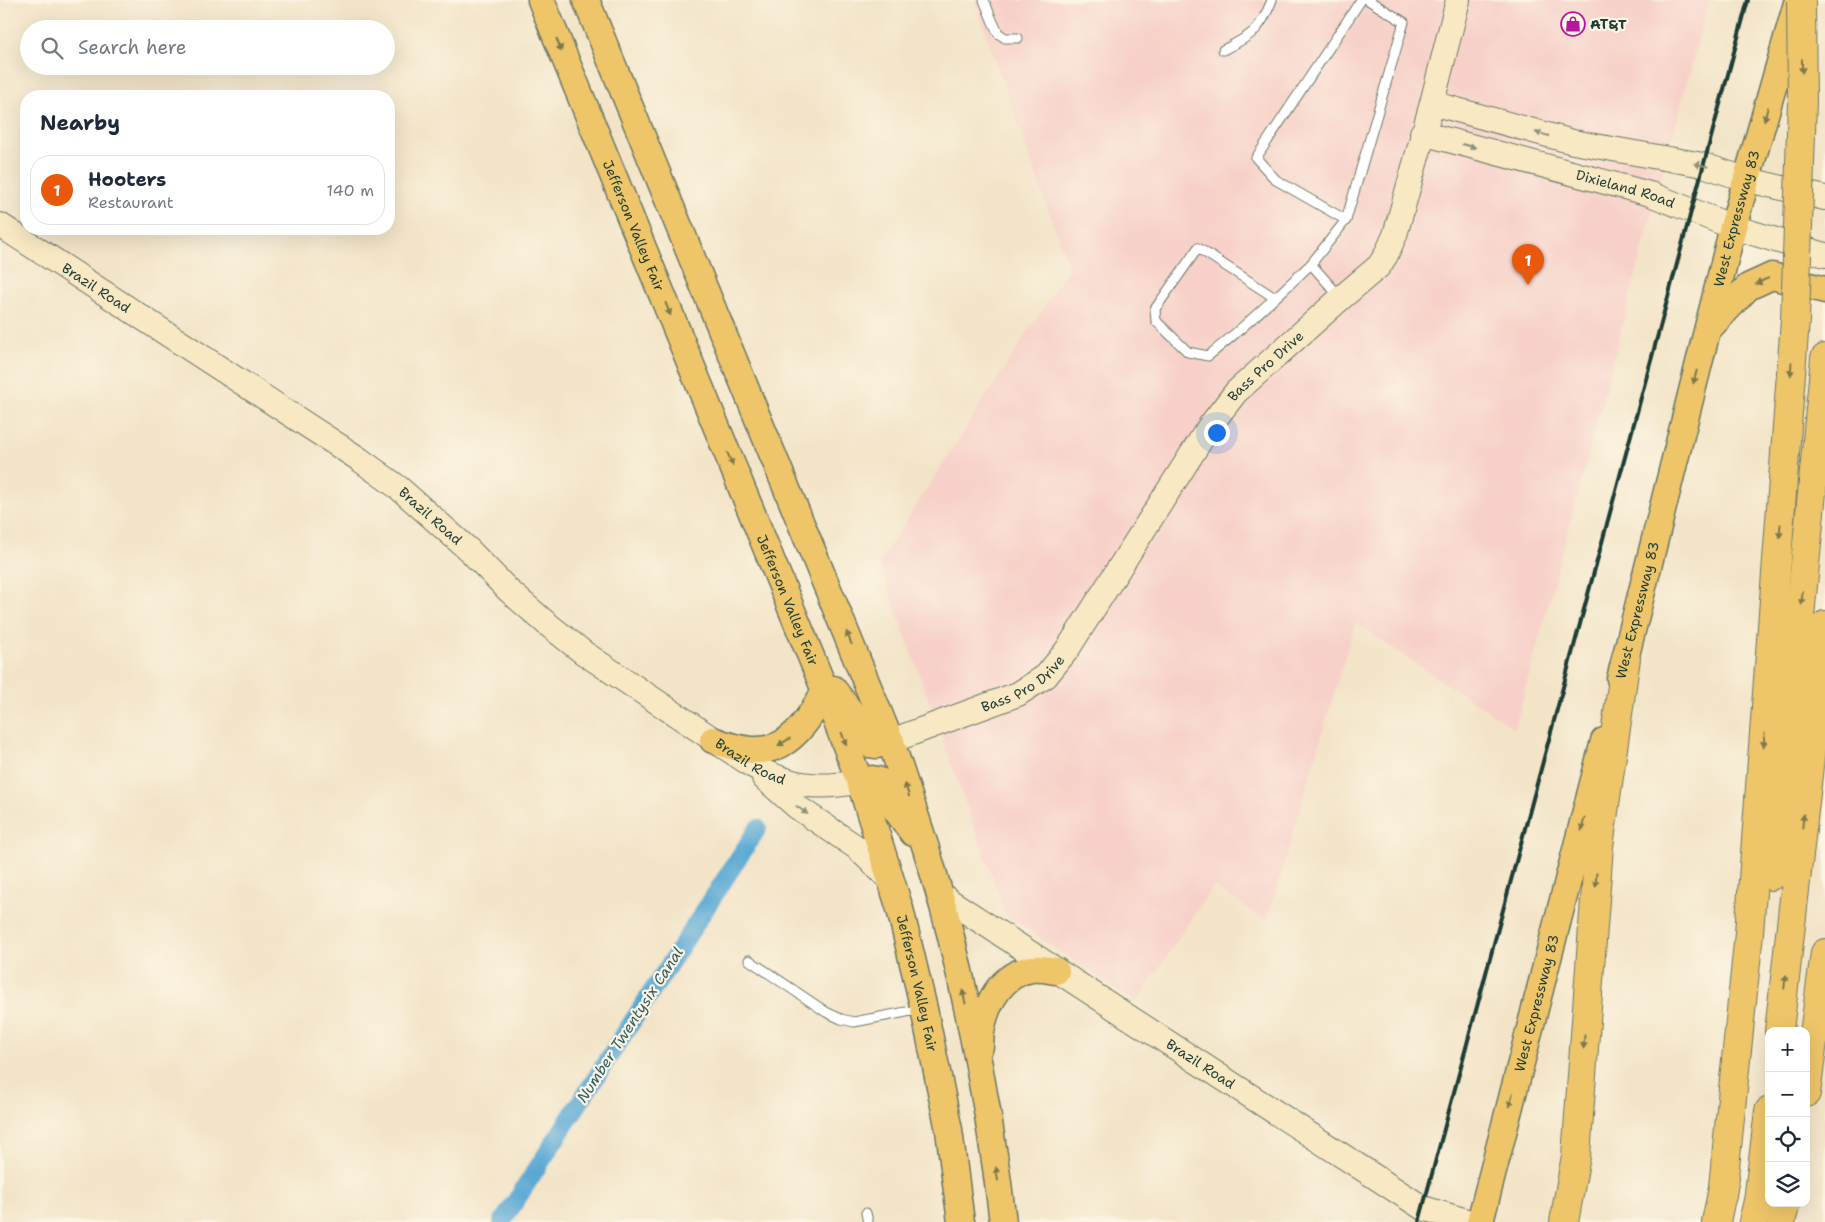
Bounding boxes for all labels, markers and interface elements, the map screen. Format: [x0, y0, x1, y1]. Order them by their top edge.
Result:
shop icon: AT&T [1560, 11, 1586, 37]
place label: AT&T [1590, 15, 1627, 33]
search box [20, 20, 395, 75]
icon: search [38, 34, 66, 62]
text: Search here [78, 35, 187, 60]
one-way arrow [556, 38, 564, 52]
one-way arrow [1798, 58, 1806, 74]
one-way arrow [1762, 107, 1770, 122]
text: Nearby [40, 109, 120, 137]
one-way arrow [1535, 129, 1550, 137]
one-way arrow [1462, 142, 1477, 150]
street label: West Expressway 83 [1709, 148, 1764, 289]
street label: Jefferson Valley Fair [599, 157, 669, 294]
one-way arrow [1694, 161, 1709, 169]
street label: Dixieland Road [1574, 166, 1678, 212]
text: Hooters [88, 167, 166, 192]
text: 1 [53, 180, 61, 201]
text: 140 m [327, 180, 374, 201]
text: Restaurant [88, 192, 174, 213]
pin: 1 [1512, 244, 1544, 285]
street label: Brazil Road [58, 259, 134, 317]
one-way arrow [1755, 277, 1769, 285]
one-way arrow [665, 301, 673, 316]
street label: Bass Pro Drive [1223, 327, 1307, 405]
one-way arrow [1787, 361, 1795, 377]
one-way arrow [1691, 369, 1699, 384]
your location [1204, 420, 1230, 446]
one-way arrow [726, 452, 734, 467]
street label: Brazil Road [395, 483, 466, 549]
one-way arrow [1775, 523, 1783, 539]
street label: Jefferson Valley Fair [753, 532, 823, 669]
street label: West Expressway 83 [1611, 540, 1663, 681]
one-way arrow [1798, 591, 1806, 607]
one-way arrow [845, 630, 853, 645]
street label: Bass Pro Drive [979, 651, 1069, 716]
one-way arrow [840, 732, 848, 746]
one-way arrow [1760, 732, 1768, 748]
street label: Brazil Road [712, 734, 788, 789]
one-way arrow [777, 737, 790, 746]
one-way arrow [903, 782, 910, 797]
one-way arrow [795, 805, 809, 815]
one-way arrow [1799, 813, 1807, 829]
one-way arrow [1579, 816, 1587, 831]
one-way arrow [1592, 872, 1600, 888]
street label: Jefferson Valley Fair [893, 913, 942, 1054]
street label: West Expressway 83 [1510, 933, 1563, 1074]
water label: Number Twentysix Canal [572, 943, 688, 1107]
one-way arrow [1781, 974, 1789, 990]
one-way arrow [960, 989, 968, 1004]
map controls [1765, 1027, 1810, 1207]
button: + [1765, 1027, 1810, 1072]
one-way arrow [1580, 1034, 1588, 1050]
street label: Brazil Road [1163, 1035, 1239, 1093]
button: − [1765, 1072, 1810, 1117]
one-way arrow [1507, 1092, 1515, 1107]
button: locate [1765, 1117, 1810, 1162]
button: layers [1765, 1162, 1810, 1207]
one-way arrow [993, 1165, 1001, 1181]

